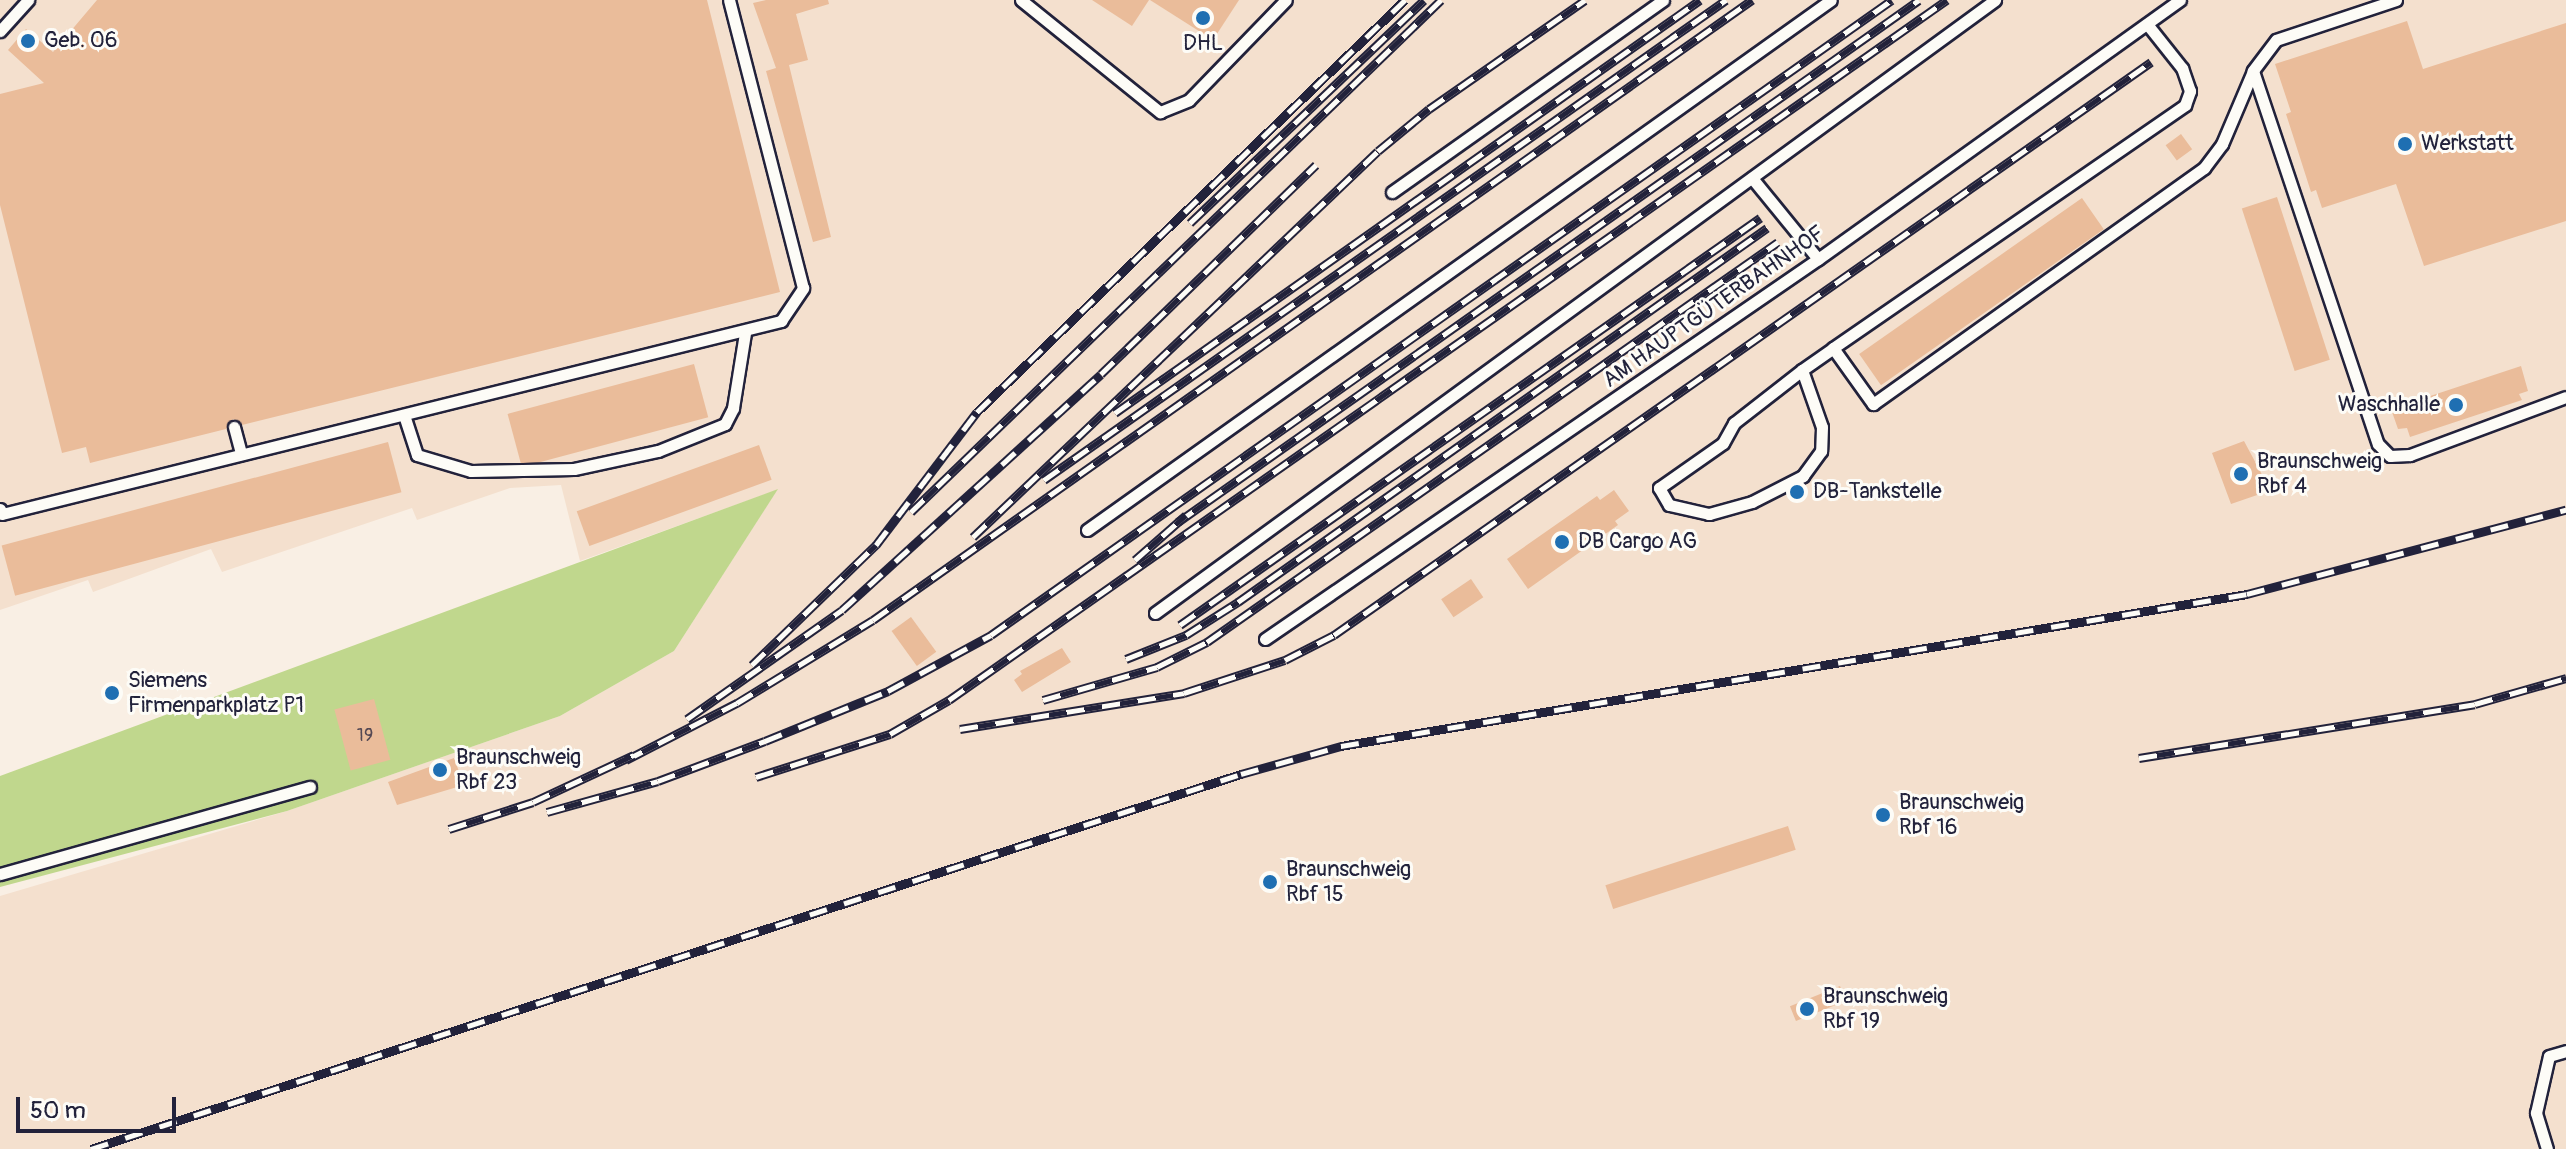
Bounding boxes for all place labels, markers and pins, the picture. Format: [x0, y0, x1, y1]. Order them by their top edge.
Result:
marker: DHL [1194, 9, 1212, 27]
place label: Geb. 06 [44, 28, 118, 54]
place label: DHL [1183, 31, 1223, 57]
marker: Geb. 06 [19, 32, 37, 50]
place label: Werkstatt [2421, 131, 2514, 157]
marker: Werkstatt [2396, 135, 2414, 153]
place label: Waschhalle [2338, 392, 2440, 418]
marker: Waschhalle [2447, 396, 2465, 414]
place label: Braunschweig Rbf 4 [2257, 448, 2382, 500]
marker: Braunschweig Rbf 4 [2232, 465, 2250, 483]
place label: DB-Tankstelle [1813, 479, 1942, 505]
marker: DB-Tankstelle [1788, 483, 1806, 501]
place label: DB Cargo AG [1578, 529, 1697, 555]
marker: DB Cargo AG [1553, 533, 1571, 551]
place label: Siemens Firmenparkplatz P1 [128, 667, 304, 718]
marker: Siemens Firmenparkplatz P1 [103, 684, 121, 702]
place label: Braunschweig Rbf 23 [456, 744, 581, 796]
marker: Braunschweig Rbf 23 [431, 761, 449, 779]
place label: Braunschweig Rbf 16 [1899, 789, 2024, 840]
marker: Braunschweig Rbf 16 [1874, 806, 1892, 824]
place label: Braunschweig Rbf 15 [1286, 856, 1411, 908]
marker: Braunschweig Rbf 15 [1261, 873, 1279, 891]
place label: Braunschweig Rbf 19 [1823, 983, 1948, 1034]
marker: Braunschweig Rbf 19 [1798, 1000, 1816, 1018]

